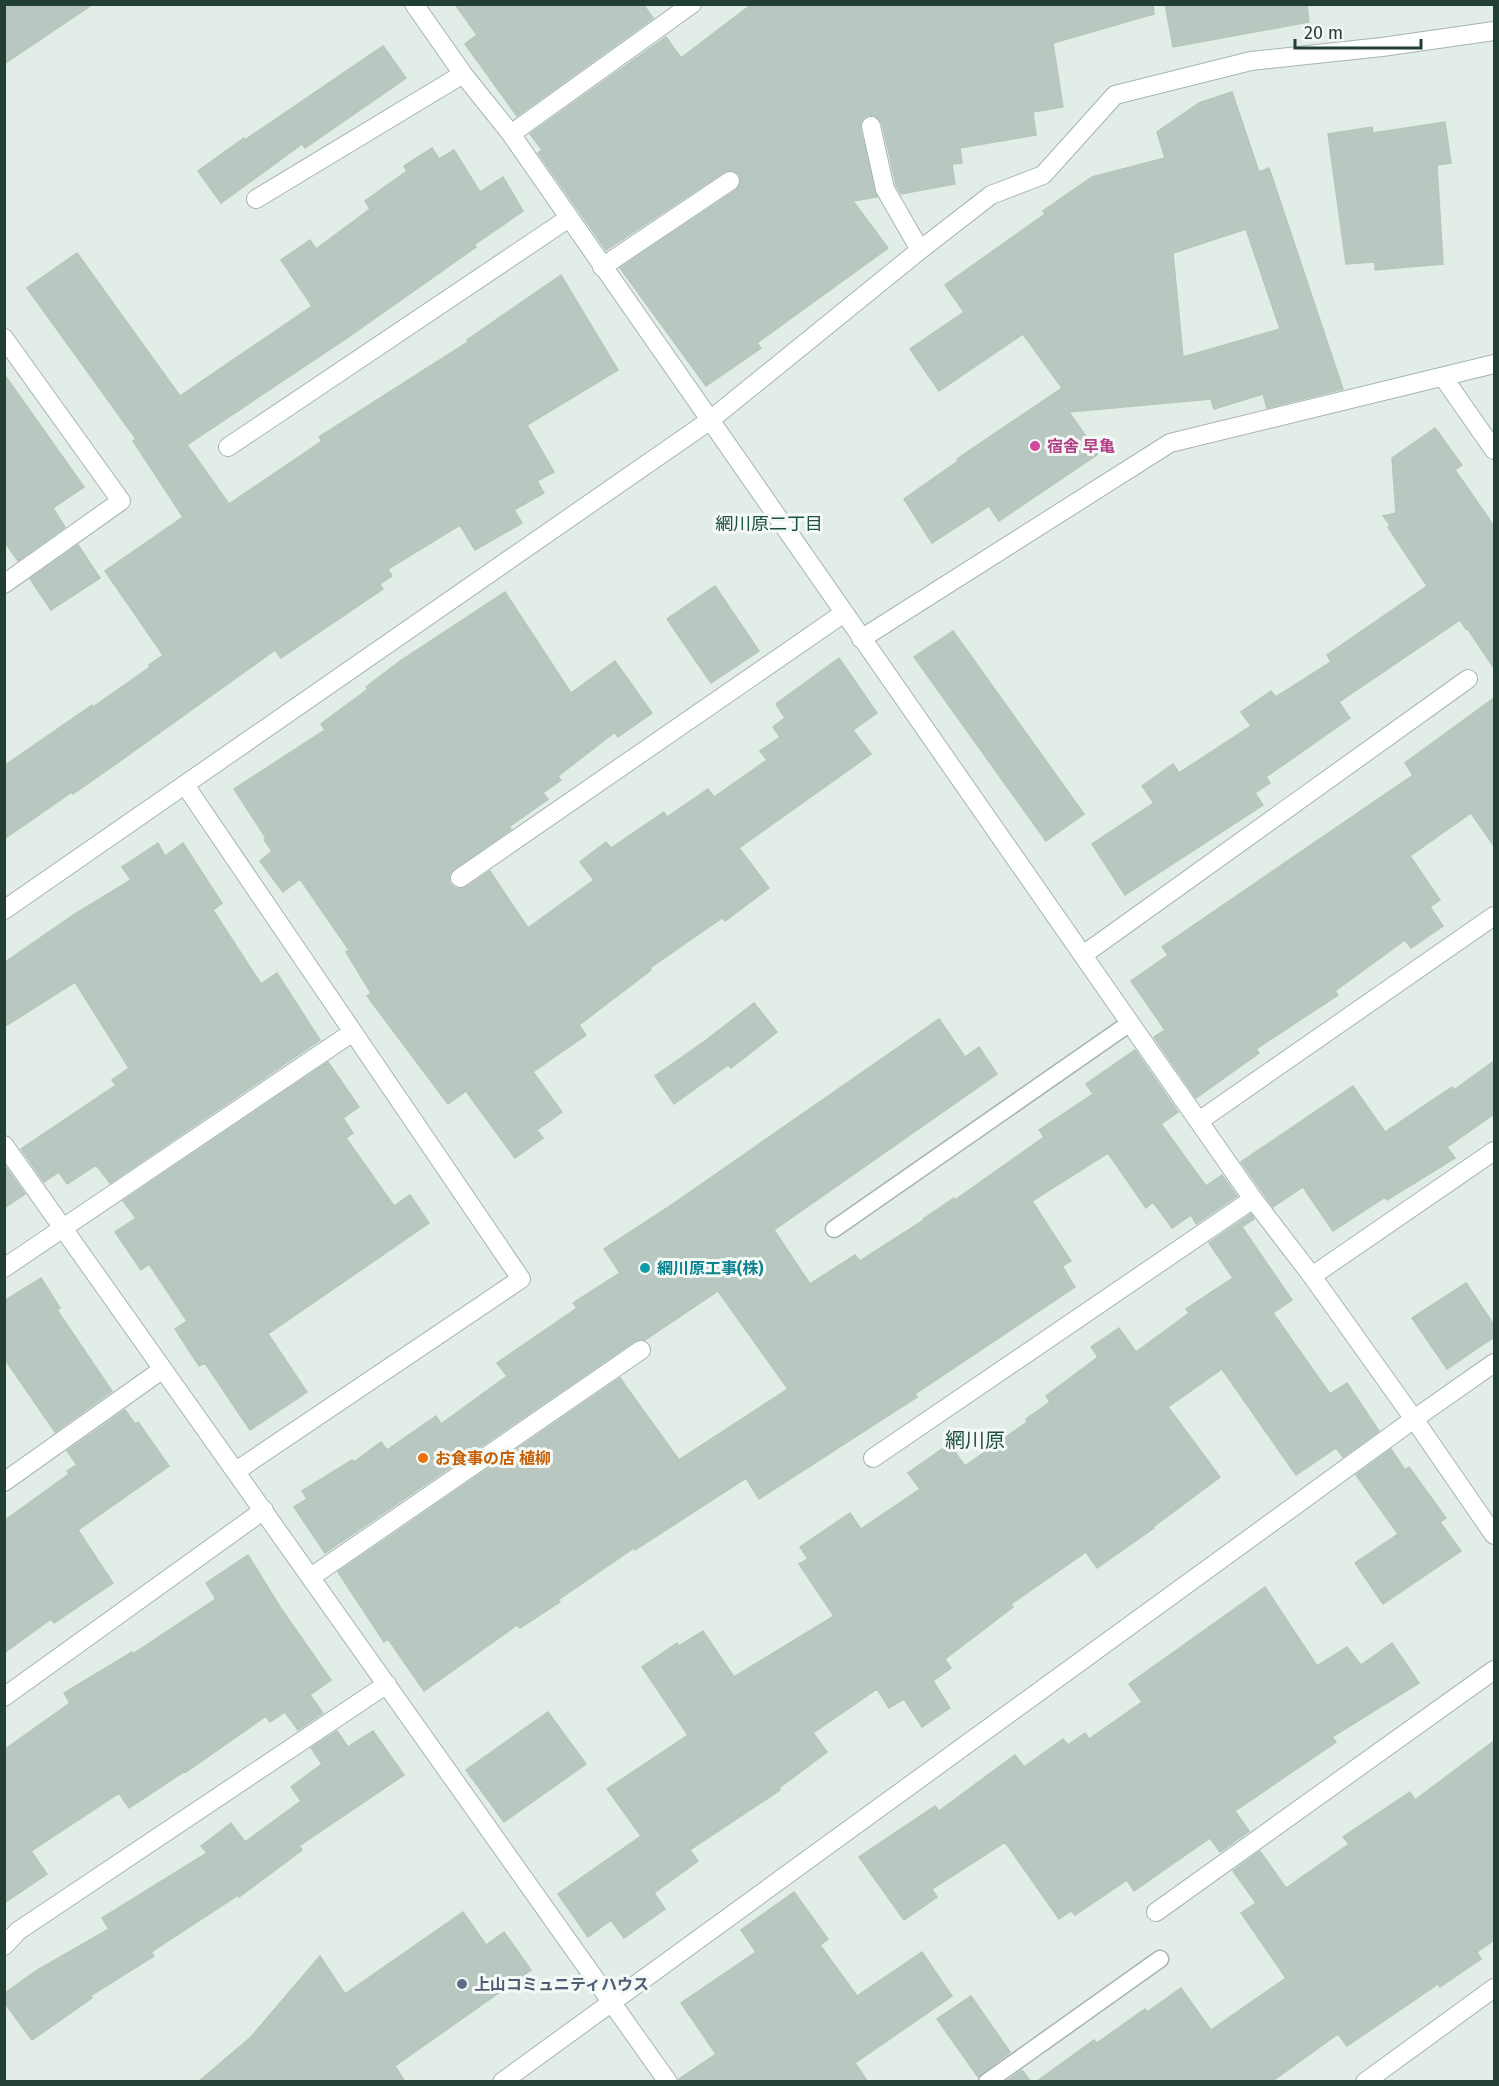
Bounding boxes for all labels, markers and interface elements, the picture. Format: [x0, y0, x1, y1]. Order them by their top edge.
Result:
scale bar [1295, 12, 1421, 50]
text: 20 m [1304, 22, 1343, 44]
place label: 宿舎 早亀 [1047, 437, 1115, 456]
marker: 宿舎 早亀 [1028, 439, 1042, 453]
district label: 網川原二丁目 [715, 513, 823, 535]
place label: 網川原工事(株) [657, 1259, 763, 1278]
marker: 網川原工事(株) [638, 1261, 652, 1275]
district label: 網川原 [945, 1428, 1005, 1452]
place label: お食事の店 植柳 [435, 1449, 551, 1468]
marker: お食事の店 植柳 [416, 1451, 430, 1465]
place label: 上山コミュニティハウス [474, 1975, 649, 1994]
marker: 上山コミュニティハウス [455, 1977, 469, 1991]

